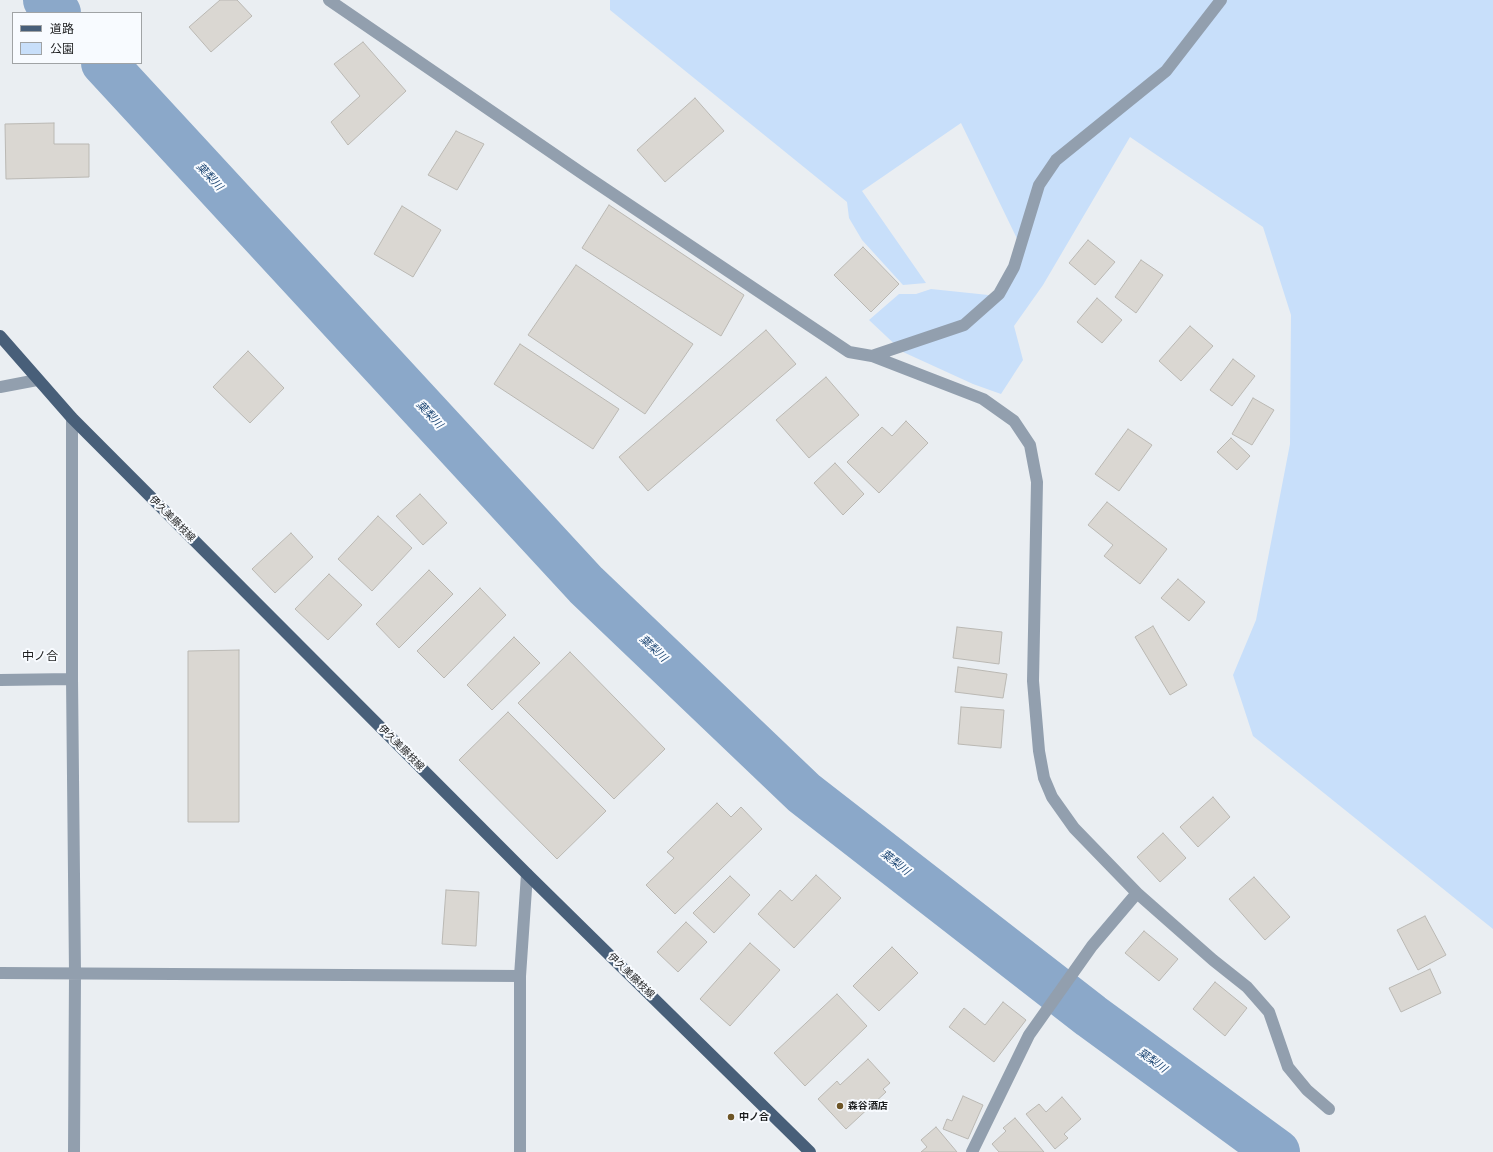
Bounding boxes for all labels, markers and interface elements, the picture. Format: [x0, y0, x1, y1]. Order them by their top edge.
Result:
legend [12, 12, 142, 64]
text: 道路 [50, 22, 74, 37]
text: 公園 [50, 42, 74, 57]
water label: 葉梨川 [193, 160, 225, 194]
water label: 葉梨川 [413, 398, 445, 432]
street label: 伊久美藤枝線 [147, 494, 197, 544]
water label: 葉梨川 [636, 633, 670, 665]
district label: 中ノ合 [22, 650, 58, 664]
street label: 伊久美藤枝線 [376, 723, 426, 773]
water label: 葉梨川 [878, 848, 912, 878]
street label: 伊久美藤枝線 [605, 951, 657, 1001]
water label: 葉梨川 [1135, 1046, 1169, 1076]
place label: 森谷酒店 [848, 1100, 888, 1112]
marker: 森谷酒店 [835, 1101, 845, 1111]
place label: 中ノ合 [739, 1111, 769, 1123]
marker: 中ノ合 [726, 1112, 736, 1122]

